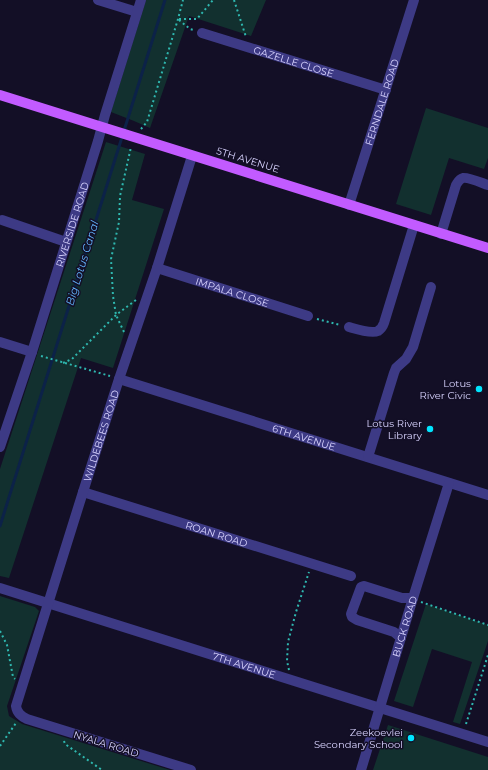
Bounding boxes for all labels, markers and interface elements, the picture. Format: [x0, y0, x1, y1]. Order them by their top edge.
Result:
street label: GAZELLE CLOSE [252, 43, 336, 80]
street label: FERNDALE ROAD [362, 57, 401, 147]
street label: 5TH AVENUE [215, 144, 281, 176]
street label: RIVERSIDE ROAD [52, 180, 91, 269]
water label: Big Lotus Canal [62, 219, 102, 307]
street label: IMPALA CLOSE [194, 274, 271, 310]
place label: Lotus River Civic [420, 377, 471, 402]
marker: Lotus River Civic [474, 384, 484, 394]
street label: WILDEBEES ROAD [80, 388, 122, 483]
place label: Lotus River Library [366, 417, 423, 442]
street label: 6TH AVENUE [271, 421, 338, 453]
marker: Lotus River Library [425, 424, 435, 434]
street label: ROAN ROAD [184, 518, 249, 550]
street label: BUCK ROAD [389, 594, 420, 659]
street label: 7TH AVENUE [211, 649, 278, 681]
place label: Zeekoevlei Secondary School [314, 726, 403, 751]
street label: NYALA ROAD [72, 728, 140, 760]
marker: Zeekoevlei Secondary School [406, 733, 416, 743]

